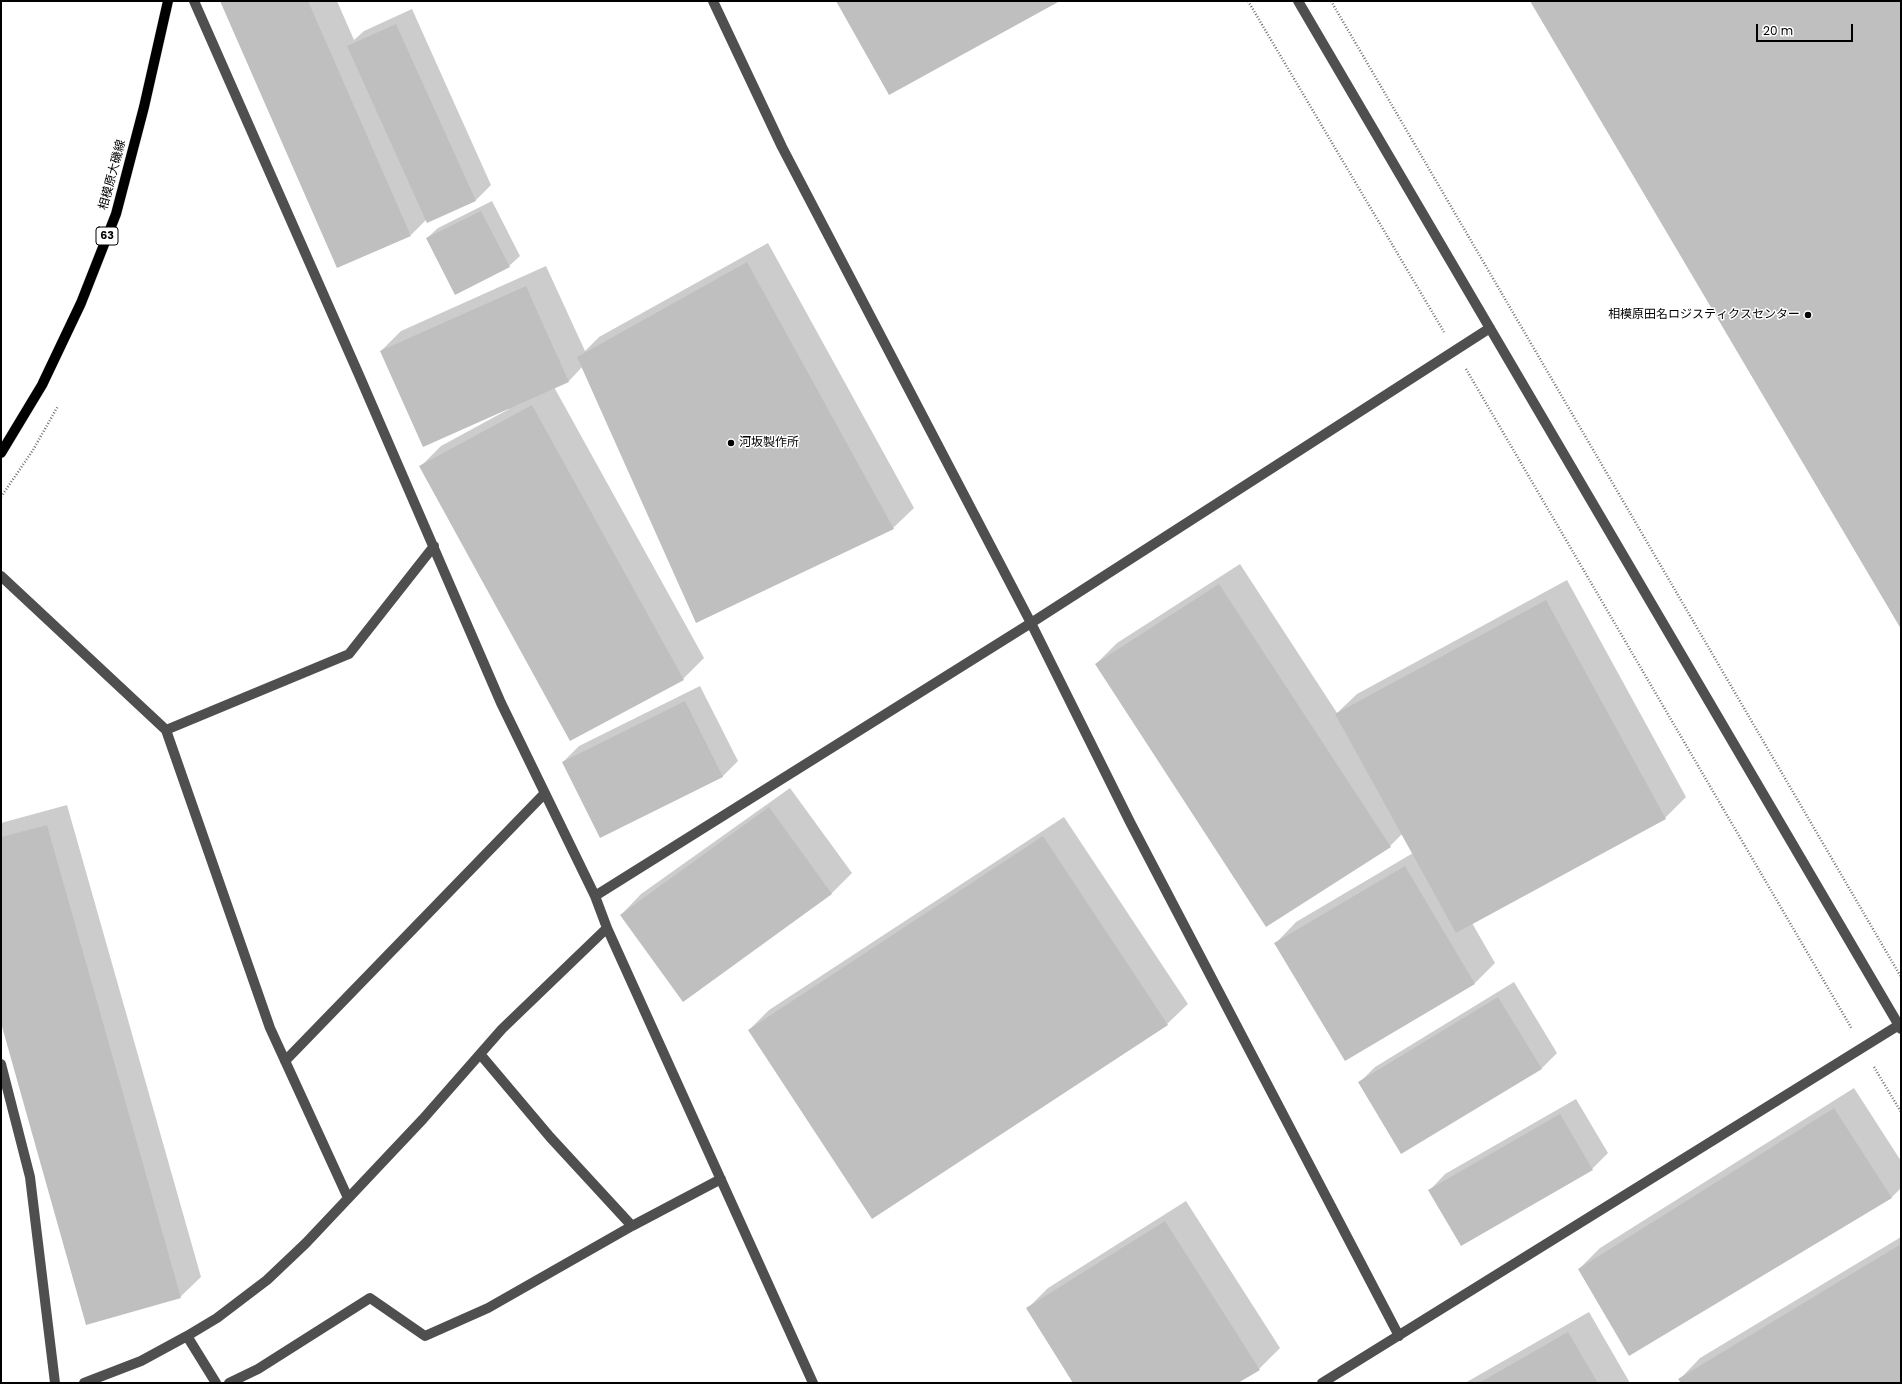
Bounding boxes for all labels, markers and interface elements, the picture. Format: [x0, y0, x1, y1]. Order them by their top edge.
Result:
scale bar [1758, 16, 1855, 42]
text: 20 m [1763, 22, 1793, 39]
street label: 相模原大磯線 [97, 138, 129, 212]
road number: 63 [96, 227, 118, 245]
place label: 相模原田名ロジスティクスセンター [1608, 308, 1800, 322]
marker: 相模原田名ロジスティクスセンター [1803, 310, 1813, 320]
place label: 河坂製作所 [739, 436, 799, 450]
marker: 河坂製作所 [726, 438, 736, 448]

